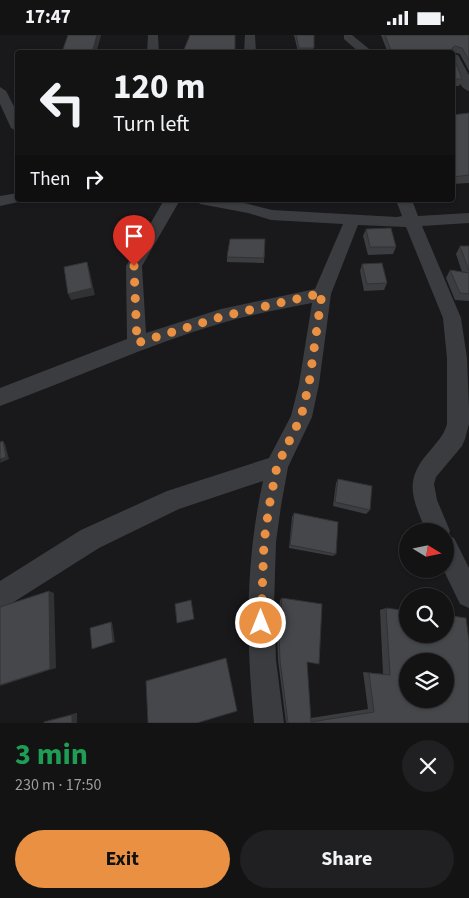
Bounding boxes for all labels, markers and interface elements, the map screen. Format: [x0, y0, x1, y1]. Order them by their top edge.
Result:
text: 17:47 [25, 4, 71, 31]
text: 120 m [113, 62, 205, 112]
icon: left [30, 70, 95, 135]
text: Turn left [113, 108, 189, 140]
icon: right [80, 165, 108, 193]
text: Then [30, 166, 70, 193]
pin [113, 215, 155, 266]
icon: arrive [120, 222, 148, 250]
north arrow [399, 523, 454, 577]
map controls [399, 523, 454, 708]
button: search [399, 588, 454, 643]
position arrow [234, 596, 286, 648]
button: layers [399, 653, 454, 708]
text: 3 min [15, 733, 88, 776]
button: close [402, 740, 454, 792]
text: 230 m · 17:50 [15, 774, 102, 796]
button: Exit [15, 830, 230, 888]
button: Share [240, 830, 454, 888]

